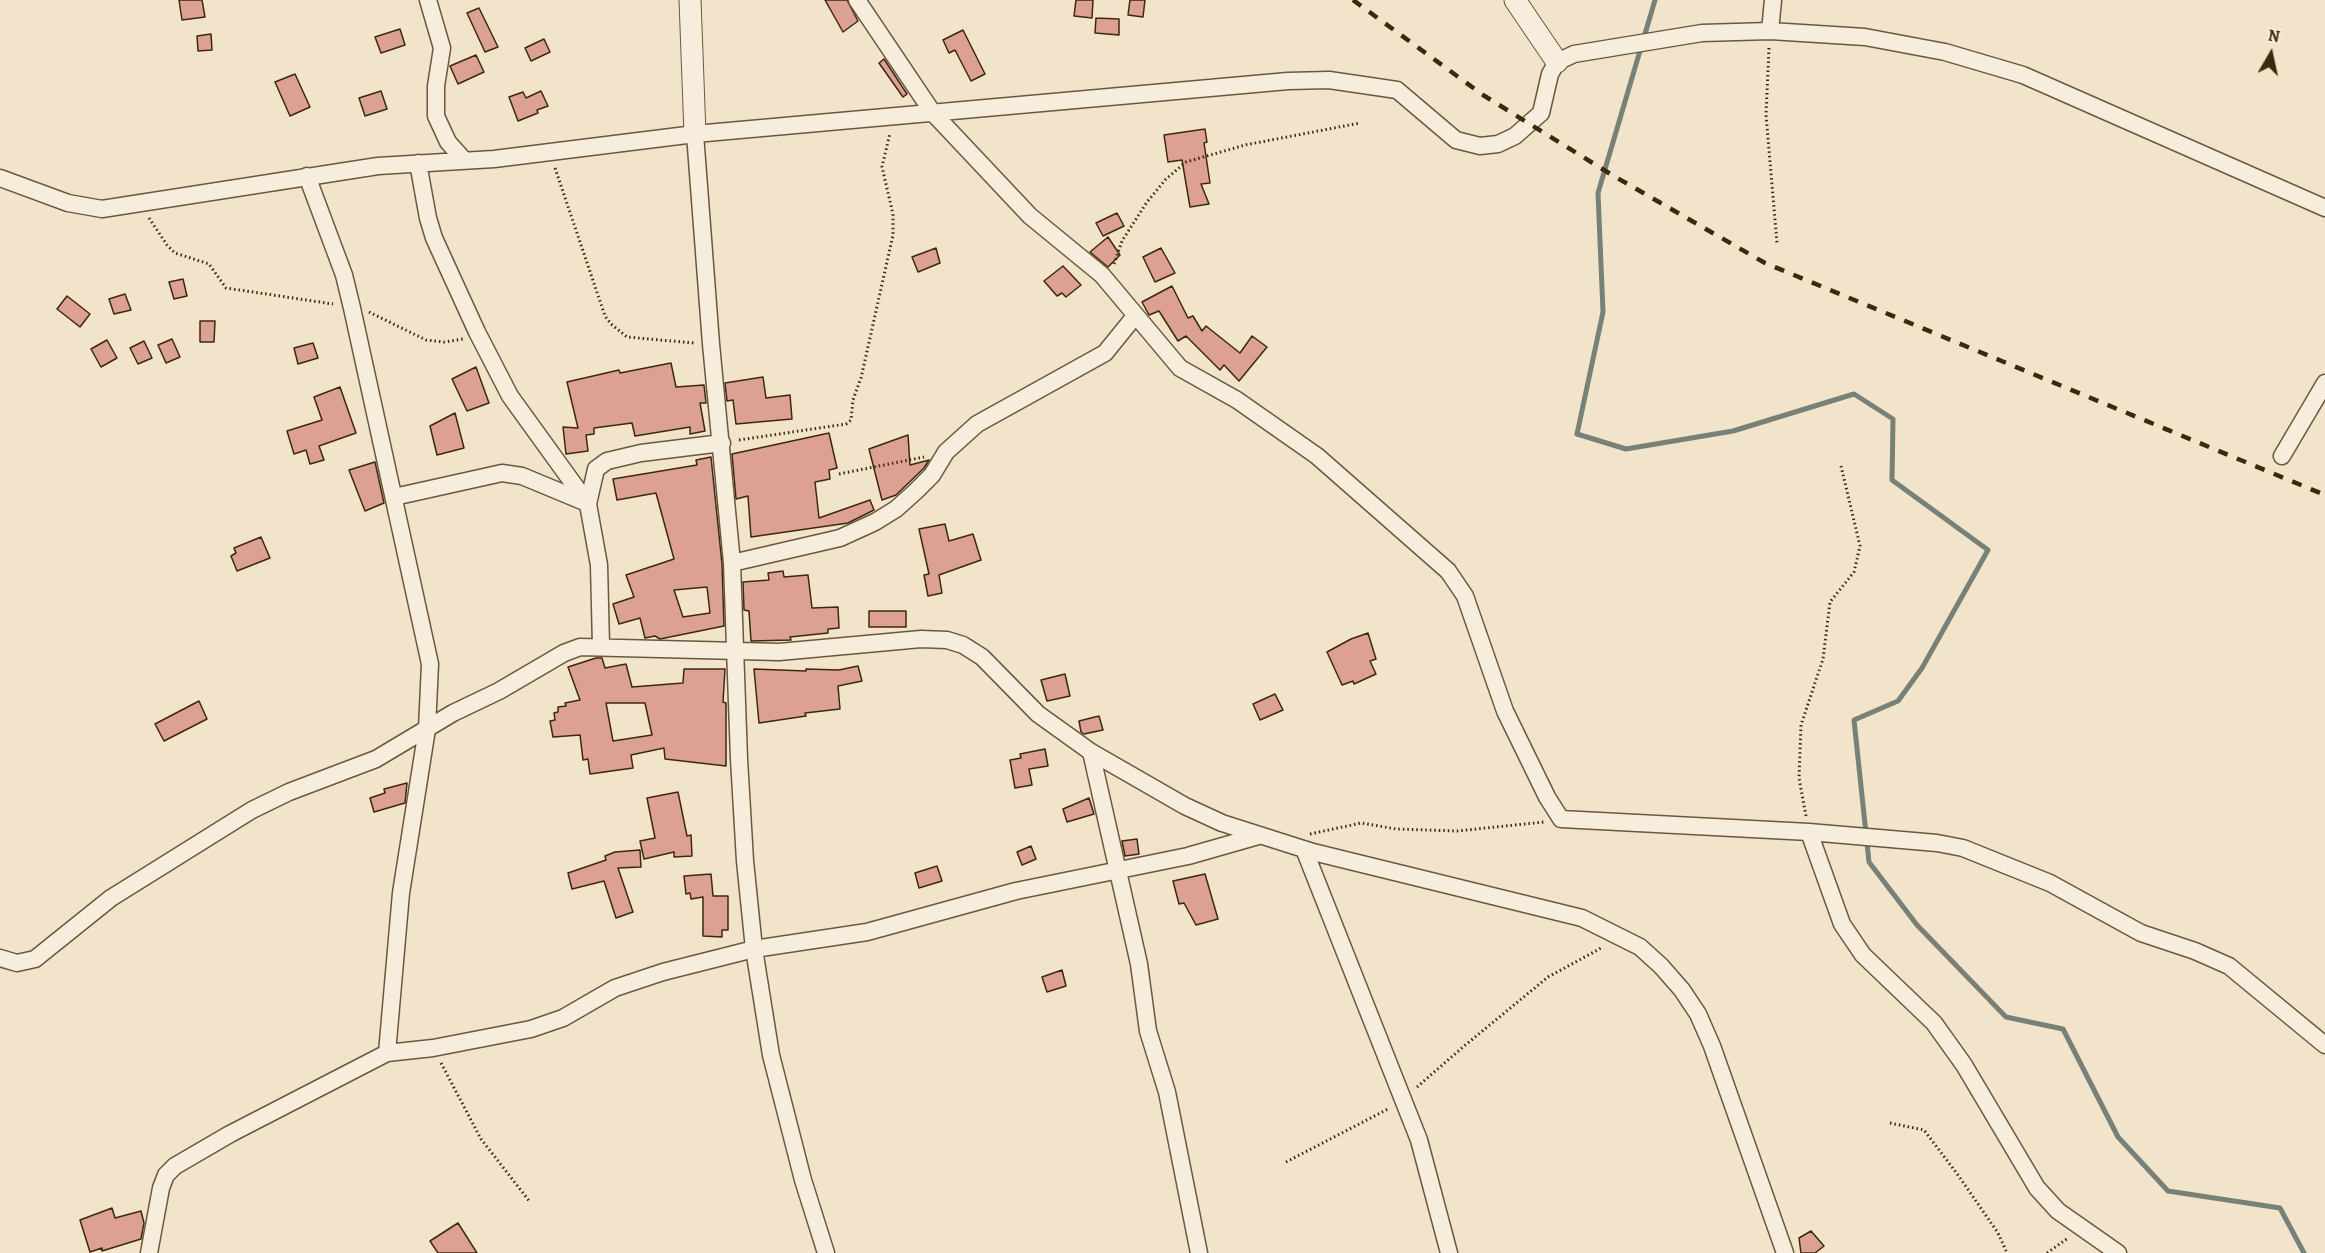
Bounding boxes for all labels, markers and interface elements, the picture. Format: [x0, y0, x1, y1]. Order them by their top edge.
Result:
north arrow [2241, 24, 2301, 84]
text: N [2266, 24, 2281, 48]

